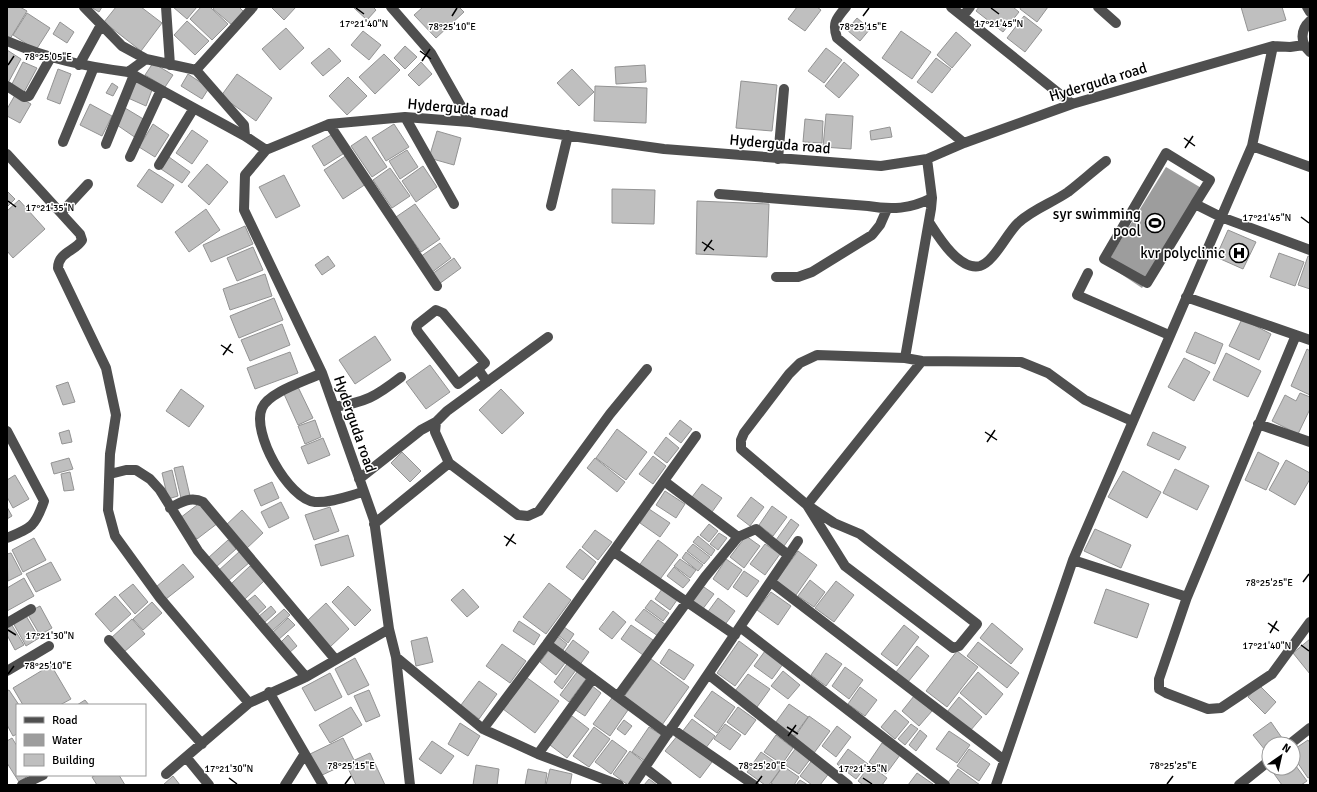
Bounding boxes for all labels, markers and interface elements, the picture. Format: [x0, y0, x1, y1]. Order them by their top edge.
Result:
text: 17°21'40"N [340, 18, 388, 30]
text: 17°21'45"N [975, 18, 1023, 30]
text: 78°25'10"E [428, 21, 476, 33]
text: 78°25'15"E [839, 21, 887, 33]
text: 78°25'05"E [24, 51, 72, 63]
street label: Hyderguda road [1047, 59, 1149, 105]
street label: Hyderguda road [407, 95, 509, 121]
street label: Hyderguda road [729, 131, 831, 157]
text: 17°21'35"N [26, 202, 74, 214]
place label: syr swimming pool [1053, 205, 1141, 240]
sports icon: syr swimming pool [1144, 212, 1166, 234]
text: 17°21'45"N [1243, 212, 1291, 224]
hospital icon: kvr polyclinic [1228, 242, 1250, 264]
place label: kvr polyclinic [1140, 244, 1225, 262]
street label: Hyderguda road [330, 373, 380, 475]
text: 78°25'25"E [1245, 577, 1293, 589]
text: 17°21'30"N [26, 630, 74, 642]
text: 17°21'40"N [1243, 640, 1291, 652]
text: 78°25'10"E [24, 660, 72, 672]
legend [16, 704, 146, 776]
text: Road [52, 713, 78, 728]
text: Water [52, 733, 83, 748]
north arrow [1261, 736, 1301, 776]
text: N [1280, 741, 1293, 756]
text: Building [52, 753, 95, 768]
text: 78°25'15"E [327, 760, 375, 772]
text: 78°25'20"E [738, 760, 786, 772]
text: 78°25'25"E [1149, 760, 1197, 772]
text: 17°21'30"N [205, 763, 253, 775]
text: 17°21'35"N [839, 763, 887, 775]

